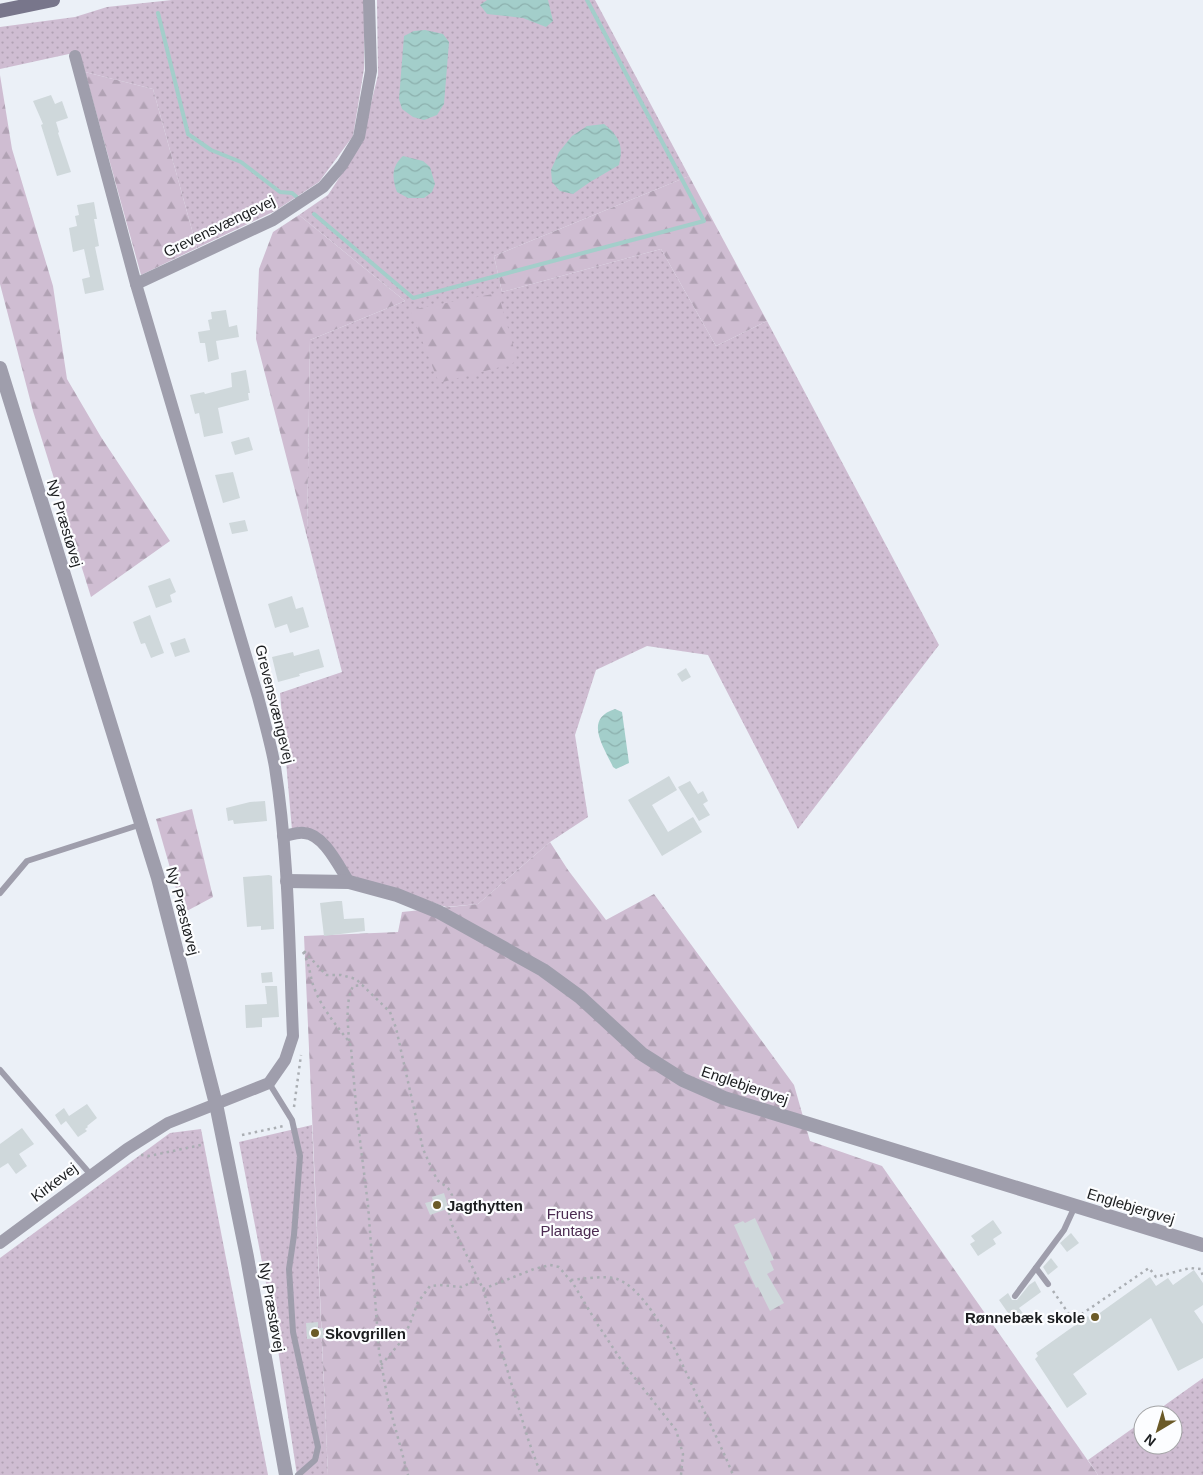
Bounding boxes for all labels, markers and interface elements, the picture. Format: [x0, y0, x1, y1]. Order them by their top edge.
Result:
street label: Grevensvængevej [161, 192, 277, 260]
street label: Ny Præstøvej [44, 477, 86, 569]
street label: Grevensvængevej [252, 643, 298, 765]
street label: Ny Præstøvej [163, 865, 203, 957]
street label: Englebjergvej [699, 1062, 791, 1108]
street label: Kirkevej [28, 1159, 80, 1205]
street label: Englebjergvej [1085, 1185, 1177, 1227]
place label: Jagthytten [447, 1197, 523, 1214]
marker: Jagthytten [431, 1199, 443, 1211]
park label: Fruens Plantage [540, 1205, 600, 1239]
street label: Ny Præstøvej [256, 1261, 288, 1353]
place label: Rønnebæk skole [965, 1309, 1085, 1326]
marker: Rønnebæk skole [1089, 1311, 1101, 1323]
place label: Skovgrillen [325, 1325, 406, 1342]
marker: Skovgrillen [309, 1327, 321, 1339]
north arrow [1133, 1405, 1183, 1455]
text: N [1141, 1431, 1159, 1450]

